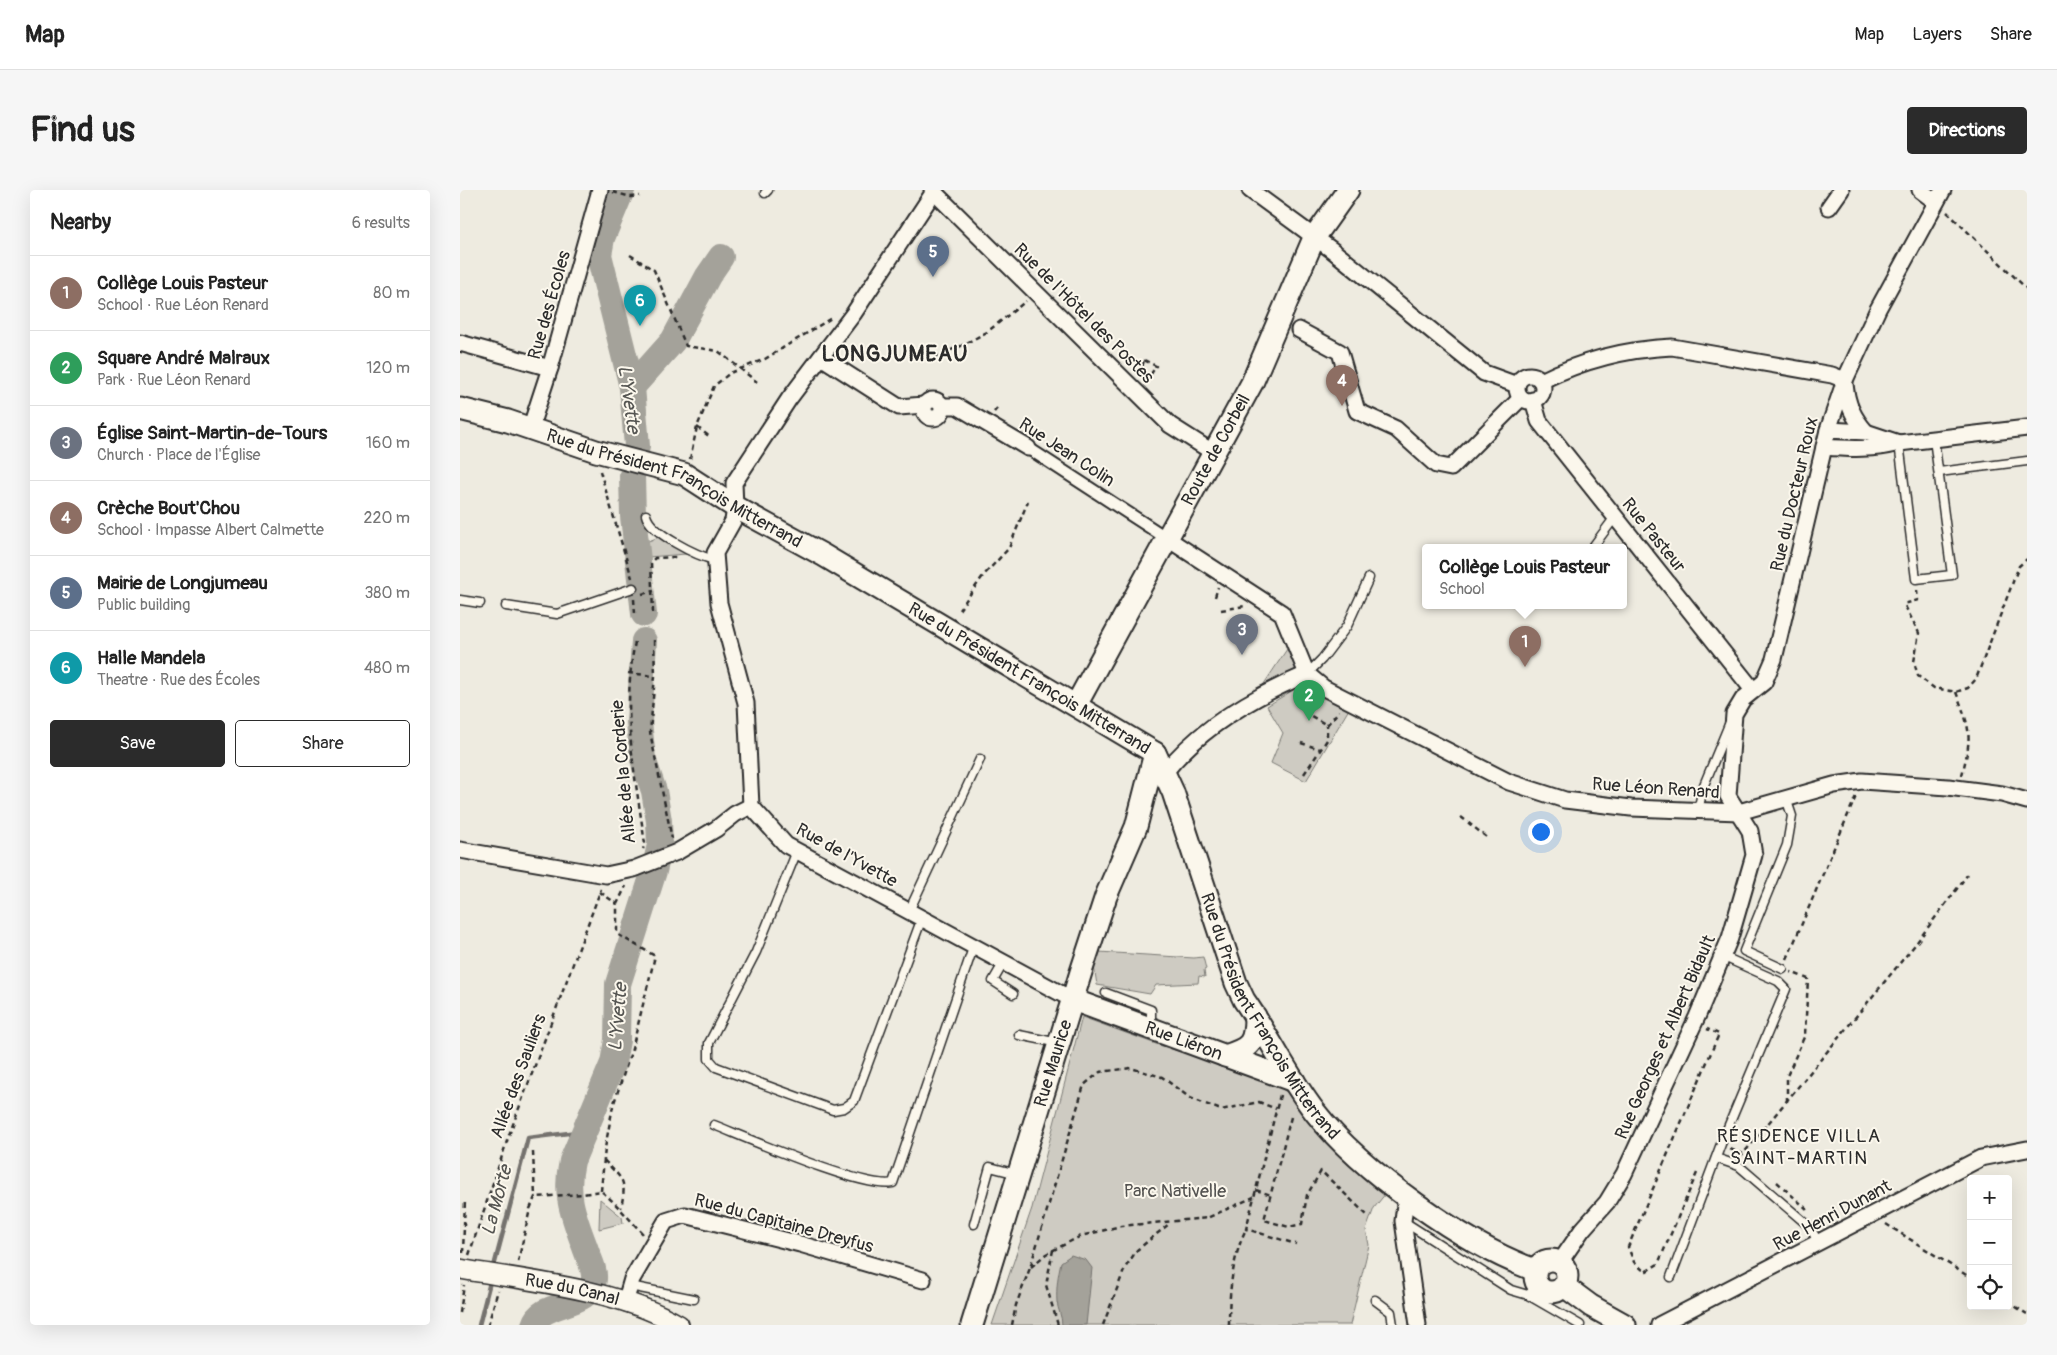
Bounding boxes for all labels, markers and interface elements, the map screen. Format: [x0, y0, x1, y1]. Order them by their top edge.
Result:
text: Map [25, 20, 65, 49]
text: Map [1855, 23, 1884, 46]
text: Layers [1912, 23, 1962, 46]
text: Share [1990, 23, 2032, 46]
button: Directions [1907, 107, 2027, 154]
text: Find us [30, 108, 135, 152]
text: Nearby [50, 209, 111, 236]
text: 6 results [352, 213, 410, 233]
pin: 5 [917, 236, 949, 277]
street label: Rue de l'Hôtel des Postes [1009, 238, 1159, 388]
street label: Rue des Écoles [523, 248, 576, 362]
text: Collège Louis Pasteur [97, 271, 268, 295]
text: 1 [63, 283, 69, 303]
text: 80 m [373, 283, 410, 303]
pin: 6 [624, 285, 656, 326]
text: School · Rue Léon Renard [97, 295, 269, 315]
district label: LONGJUMEAU [821, 340, 969, 368]
text: Square André Malraux [97, 346, 270, 370]
text: 2 [62, 358, 70, 378]
text: 120 m [366, 358, 410, 378]
water label: L'Yvette [612, 364, 646, 436]
pin: 4 [1326, 365, 1358, 406]
text: Park · Rue Léon Renard [97, 370, 251, 390]
street label: Route de Corbeil [1176, 390, 1256, 510]
street label: Rue Jean Colin [1014, 413, 1119, 492]
street label: Rue du Docteur Roux [1766, 415, 1823, 574]
text: Église Saint-Martin-de-Tours [97, 421, 327, 445]
street label: Rue du Président François Mitterrand [543, 424, 806, 553]
text: 3 [62, 433, 70, 453]
text: 160 m [366, 433, 410, 453]
text: Church · Place de l'Église [97, 445, 261, 465]
street label: Rue Pasteur [1617, 493, 1691, 578]
text: Crèche Bout'Chou [97, 496, 240, 520]
text: 4 [61, 508, 71, 528]
text: 220 m [364, 508, 410, 528]
text: School · Impasse Albert Calmette [97, 520, 324, 540]
popup [1422, 544, 1627, 609]
text: Collège Louis Pasteur [1439, 555, 1610, 579]
text: Mairie de Longjumeau [97, 571, 268, 595]
text: School [1439, 579, 1485, 599]
text: 5 [62, 583, 70, 603]
text: 380 m [364, 583, 410, 603]
text: Public building [97, 595, 190, 615]
street label: Rue du Président François Mitterrand [904, 597, 1155, 760]
pin: 3 [1226, 614, 1258, 655]
pin: 1 [1509, 626, 1541, 667]
text: Halle Mandela [97, 646, 205, 670]
text: 6 [61, 658, 71, 678]
text: 480 m [364, 658, 410, 678]
text: Theatre · Rue des Écoles [97, 670, 260, 690]
pin: 2 [1293, 680, 1325, 721]
street label: Allée de la Corderie [606, 699, 641, 845]
button: Save [50, 720, 225, 767]
button: Share [235, 720, 410, 767]
street label: Rue Léon Renard [1591, 773, 1721, 804]
street label: Rue de l'Yvette [792, 818, 902, 893]
your location [1528, 819, 1554, 845]
street label: Rue du Président François Mitterrand [1195, 890, 1345, 1145]
street label: Rue Georges et Albert Bidault [1610, 931, 1721, 1143]
water label: L'Yvette [603, 980, 633, 1052]
street label: Allée des Sauliers [485, 1011, 552, 1142]
street label: Rue Liéron [1142, 1016, 1226, 1066]
street label: Rue Maurice [1029, 1017, 1078, 1110]
district label: RÉSIDENCE VILLA SAINT-MARTIN [1717, 1124, 1881, 1170]
water label: La Morte [476, 1161, 518, 1238]
street label: Rue Henri Dunant [1769, 1174, 1896, 1256]
map controls [1967, 1175, 2012, 1310]
button: + [1967, 1175, 2012, 1220]
park label: Parc Nativelle [1124, 1180, 1226, 1203]
street label: Rue du Capitaine Dreyfus [692, 1189, 876, 1258]
button: − [1967, 1220, 2012, 1265]
button: locate [1967, 1265, 2012, 1310]
street label: Rue du Canal [523, 1269, 622, 1311]

